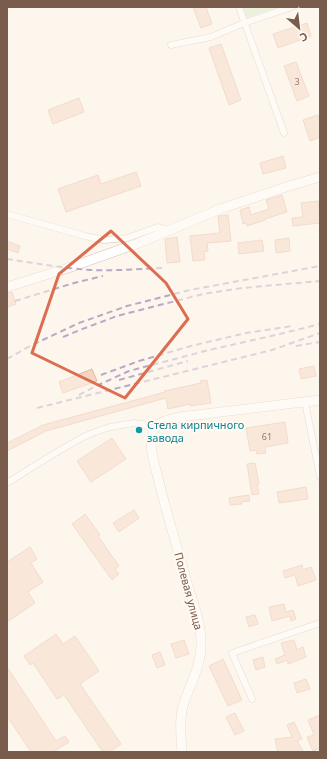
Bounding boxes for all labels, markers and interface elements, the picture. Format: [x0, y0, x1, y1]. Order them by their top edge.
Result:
north arrow [279, 8, 319, 48]
text: С [297, 29, 311, 46]
house number: 3 [294, 75, 300, 88]
place label: Стела кирпичного завода [147, 417, 244, 445]
marker: Стела кирпичного завода [134, 425, 144, 435]
house number: 61 [262, 430, 272, 443]
street label: Полевая улица [171, 551, 207, 631]

